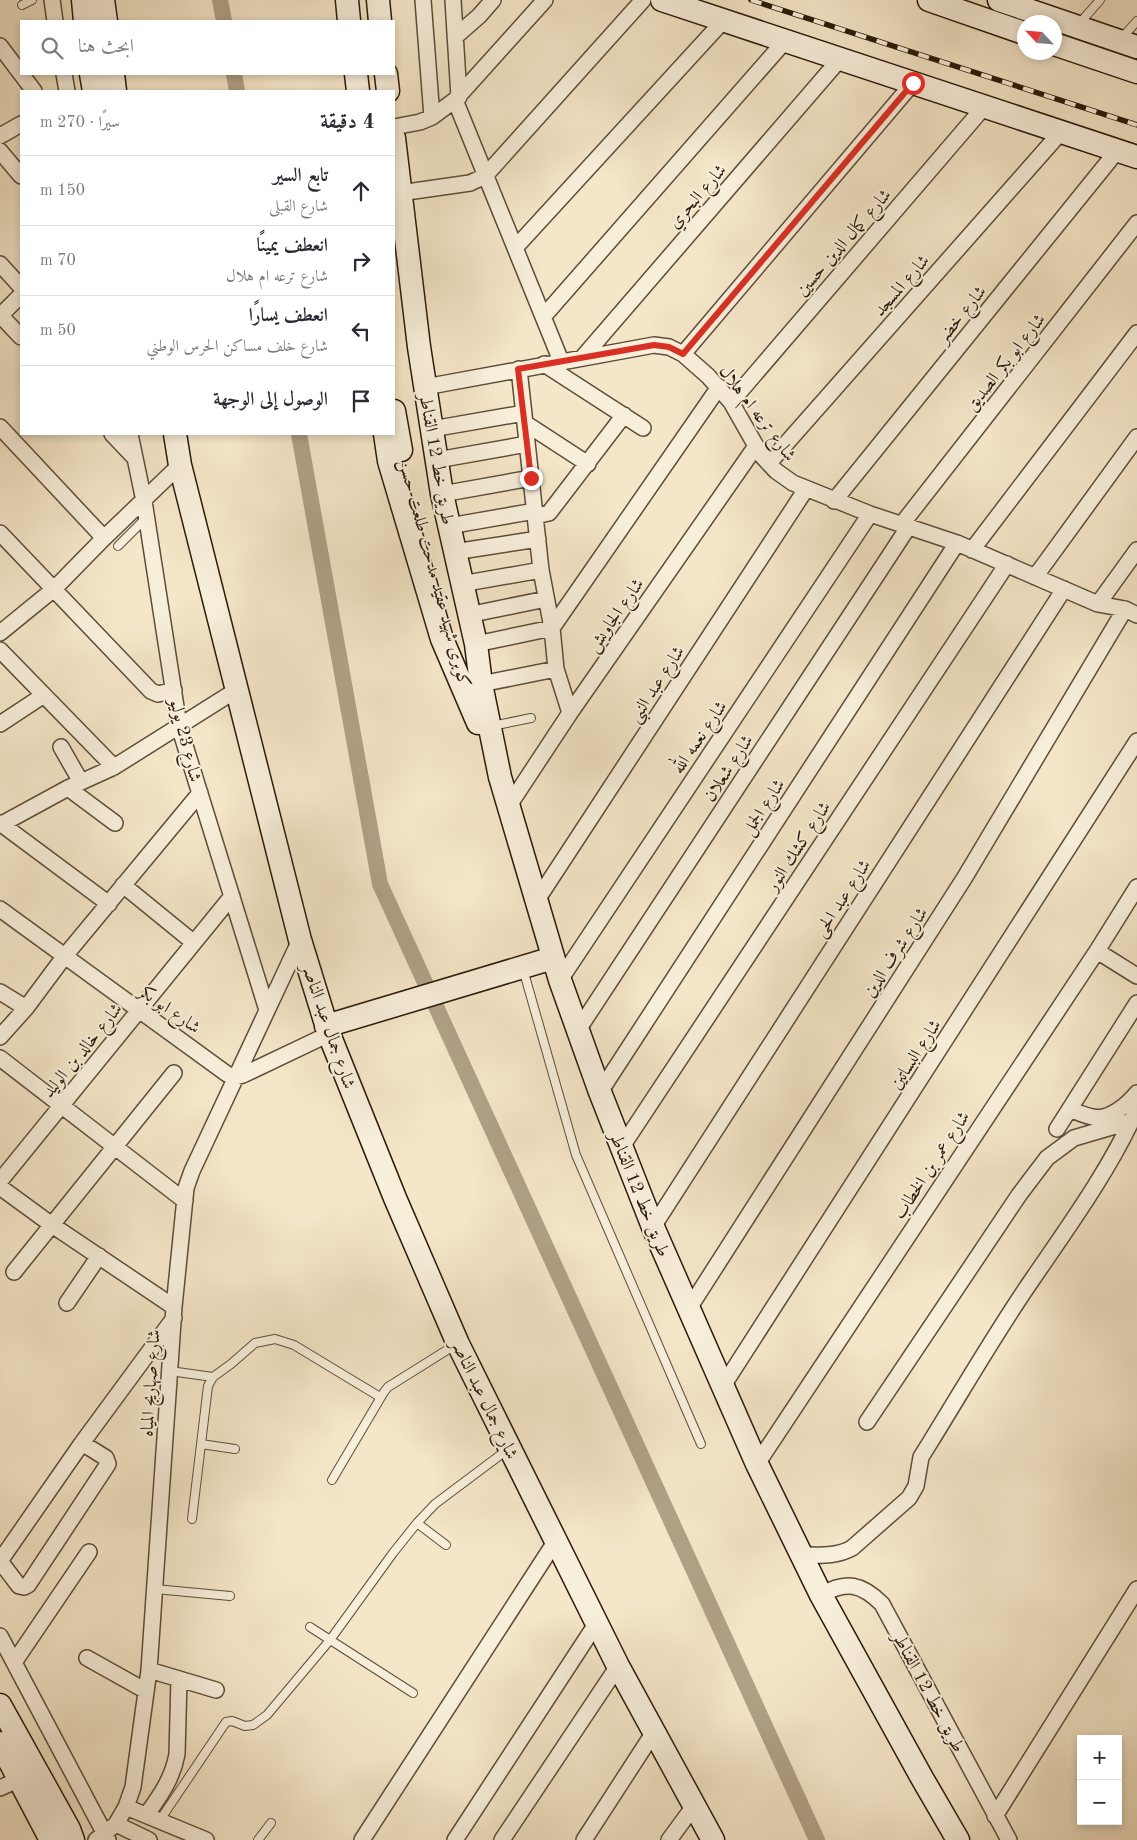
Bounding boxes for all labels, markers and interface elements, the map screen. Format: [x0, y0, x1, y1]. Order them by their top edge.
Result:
north arrow [1017, 15, 1062, 60]
search box [20, 20, 395, 75]
icon: search [38, 34, 66, 62]
text: ابحث هنا [78, 38, 134, 57]
route start [902, 72, 925, 95]
text: 4 دقيقة [320, 112, 375, 133]
text: سيرًا · 270 m [40, 115, 120, 131]
street label: شارع البحري [665, 161, 734, 236]
text: تابع السير [273, 167, 328, 186]
icon: ahead [347, 177, 375, 205]
text: 150 m [40, 183, 85, 199]
street label: شارع كمال الدين حسين [792, 185, 899, 303]
text: شارع القبلى [269, 199, 328, 215]
text: انعطف يمينًا [256, 237, 328, 256]
icon: right [347, 247, 375, 275]
street label: شارع المسجد [870, 251, 937, 323]
text: 70 m [40, 253, 76, 269]
text: شارع ترعه ام هلال [226, 269, 328, 285]
street label: شارع خضر [932, 283, 994, 351]
text: انعطف يسارًا [249, 307, 328, 326]
street label: شارع ابو بكر الصديق [962, 310, 1053, 418]
icon: left [347, 317, 375, 345]
text: 50 m [40, 323, 76, 339]
text: شارع خلف مساكن الحرس الوطني [147, 339, 328, 355]
street label: شارع ترعه ام هلال [711, 362, 799, 468]
icon: arrive [347, 387, 375, 415]
street label: طريق خط 12 القناطر [413, 390, 456, 527]
text: الوصول إلى الوجهة [213, 391, 328, 410]
street label: كوبرى شهيد عقيد مدحت طلعت حسن [393, 457, 473, 690]
route end [520, 467, 543, 490]
street label: شارع الجاويش [584, 575, 652, 659]
street label: شارع عبد النبى [626, 643, 692, 729]
street label: شارع نعمه الله [664, 694, 735, 780]
street label: شارع 23 يوليو [161, 695, 204, 785]
street label: شارع شعلان [701, 732, 761, 808]
street label: شارع الجمل [739, 776, 793, 842]
street label: شارع كشك النور [762, 798, 839, 899]
street label: شارع عبد الحى [811, 856, 879, 943]
street label: شارع شرف الدين [860, 904, 936, 1003]
street label: شارع جمال عبد الناصر [293, 960, 358, 1093]
street label: شارع ابو بكر [131, 980, 204, 1041]
street label: شارع خالد بن الوليد [39, 1000, 130, 1104]
street label: شارع البساتين [887, 1016, 949, 1095]
street label: شارع عمر بن الخطاب [890, 1108, 978, 1225]
street label: طريق خط 12 القناطر [603, 1127, 672, 1260]
street label: شارع صهاريج المياه [138, 1329, 170, 1438]
street label: شارع جمال عبد الناصر [442, 1335, 521, 1464]
street label: طريق خط 12 القناطر [886, 1628, 967, 1756]
map controls [1077, 1735, 1122, 1825]
button: + [1077, 1735, 1122, 1780]
button: − [1077, 1780, 1122, 1825]

